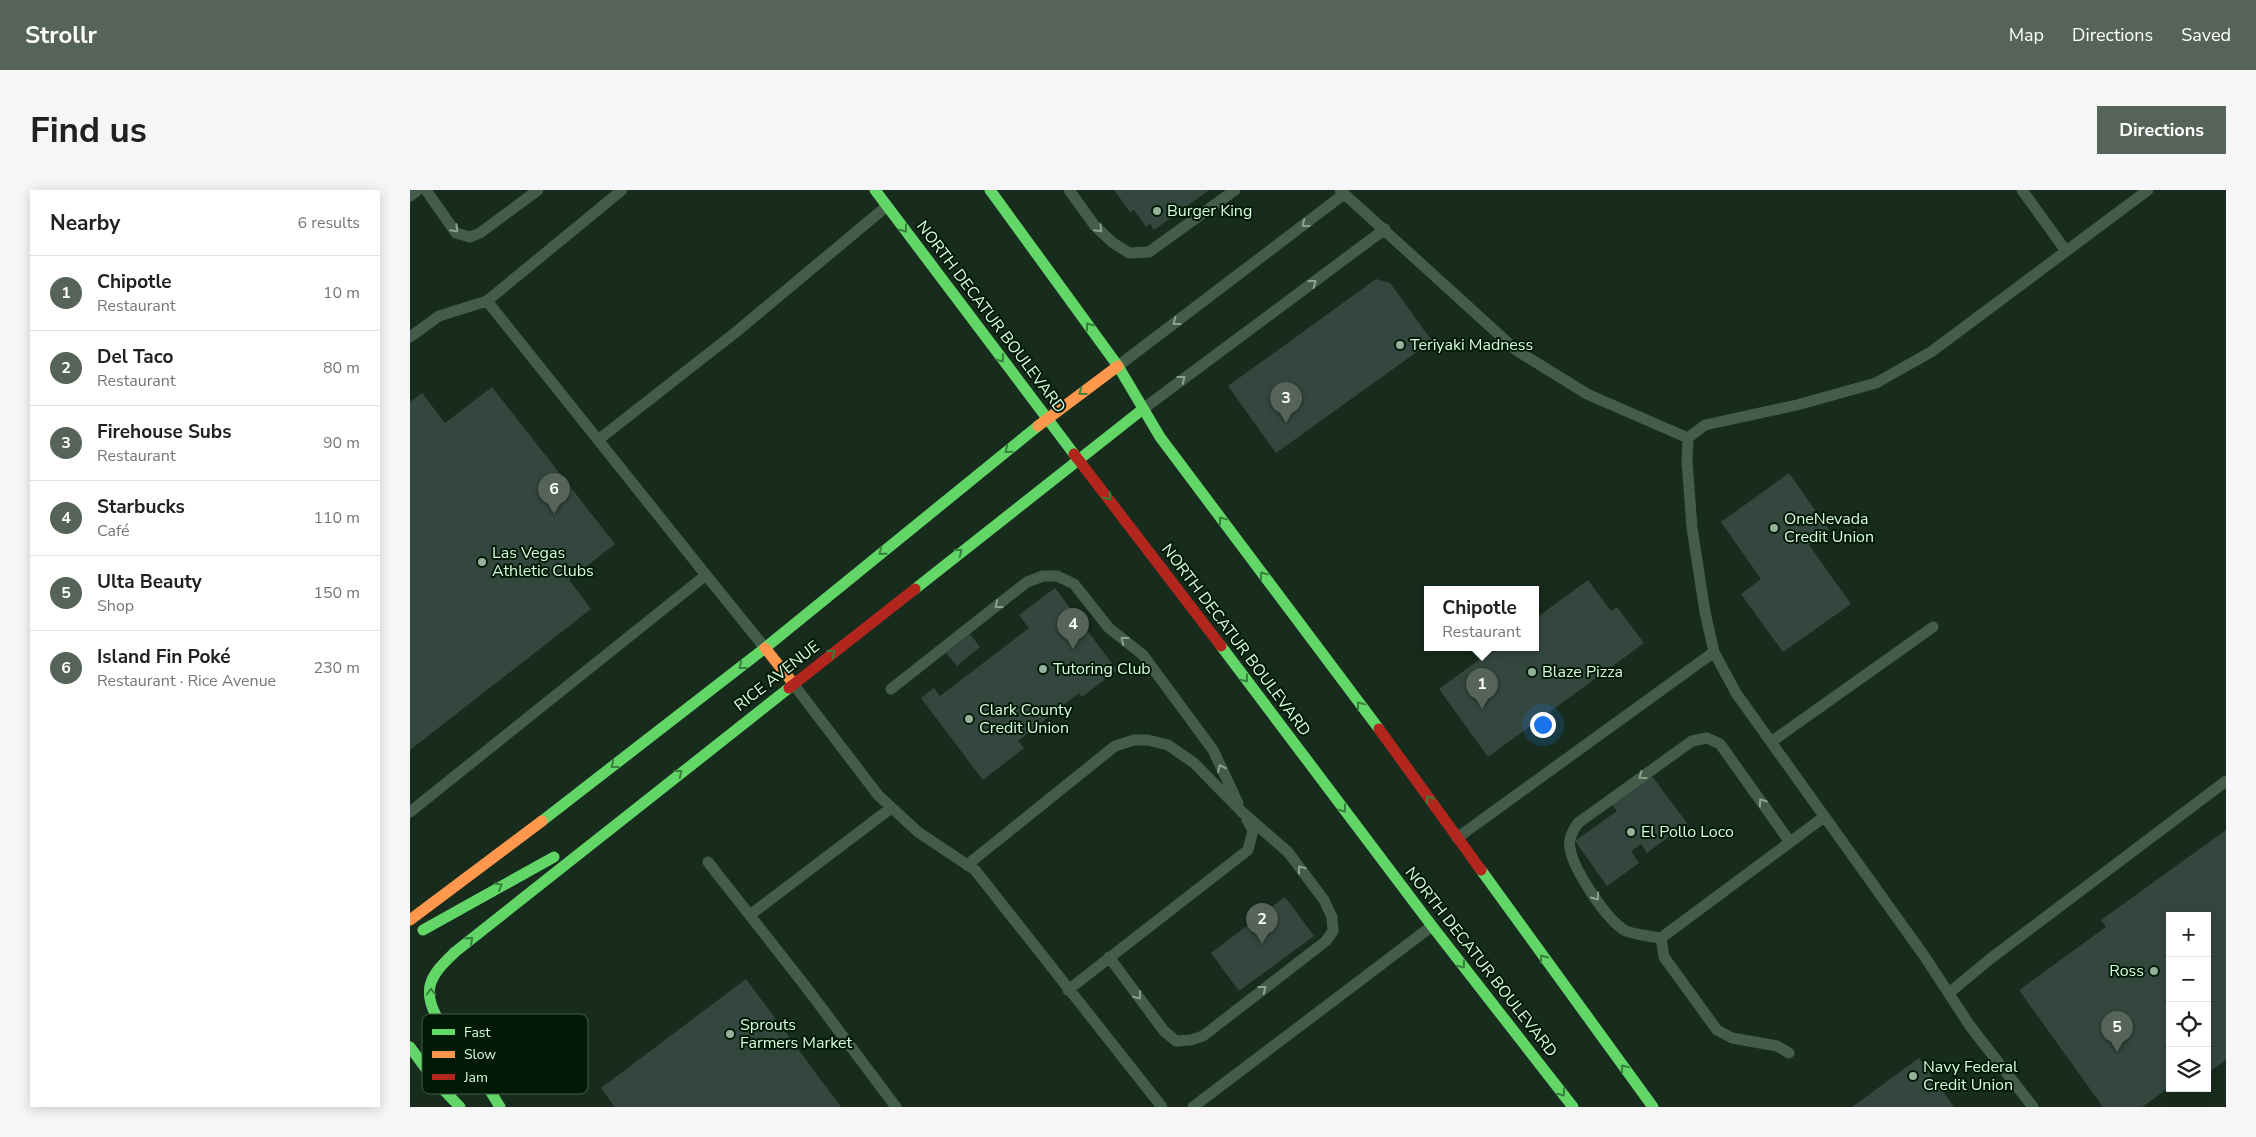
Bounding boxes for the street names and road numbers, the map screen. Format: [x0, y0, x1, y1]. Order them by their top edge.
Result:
street label: NORTH DECATUR BOULEVARD [911, 216, 1071, 418]
street label: NORTH DECATUR BOULEVARD [1156, 539, 1316, 741]
street label: RICE AVENUE [730, 636, 824, 716]
street label: NORTH DECATUR BOULEVARD [1400, 862, 1562, 1062]

